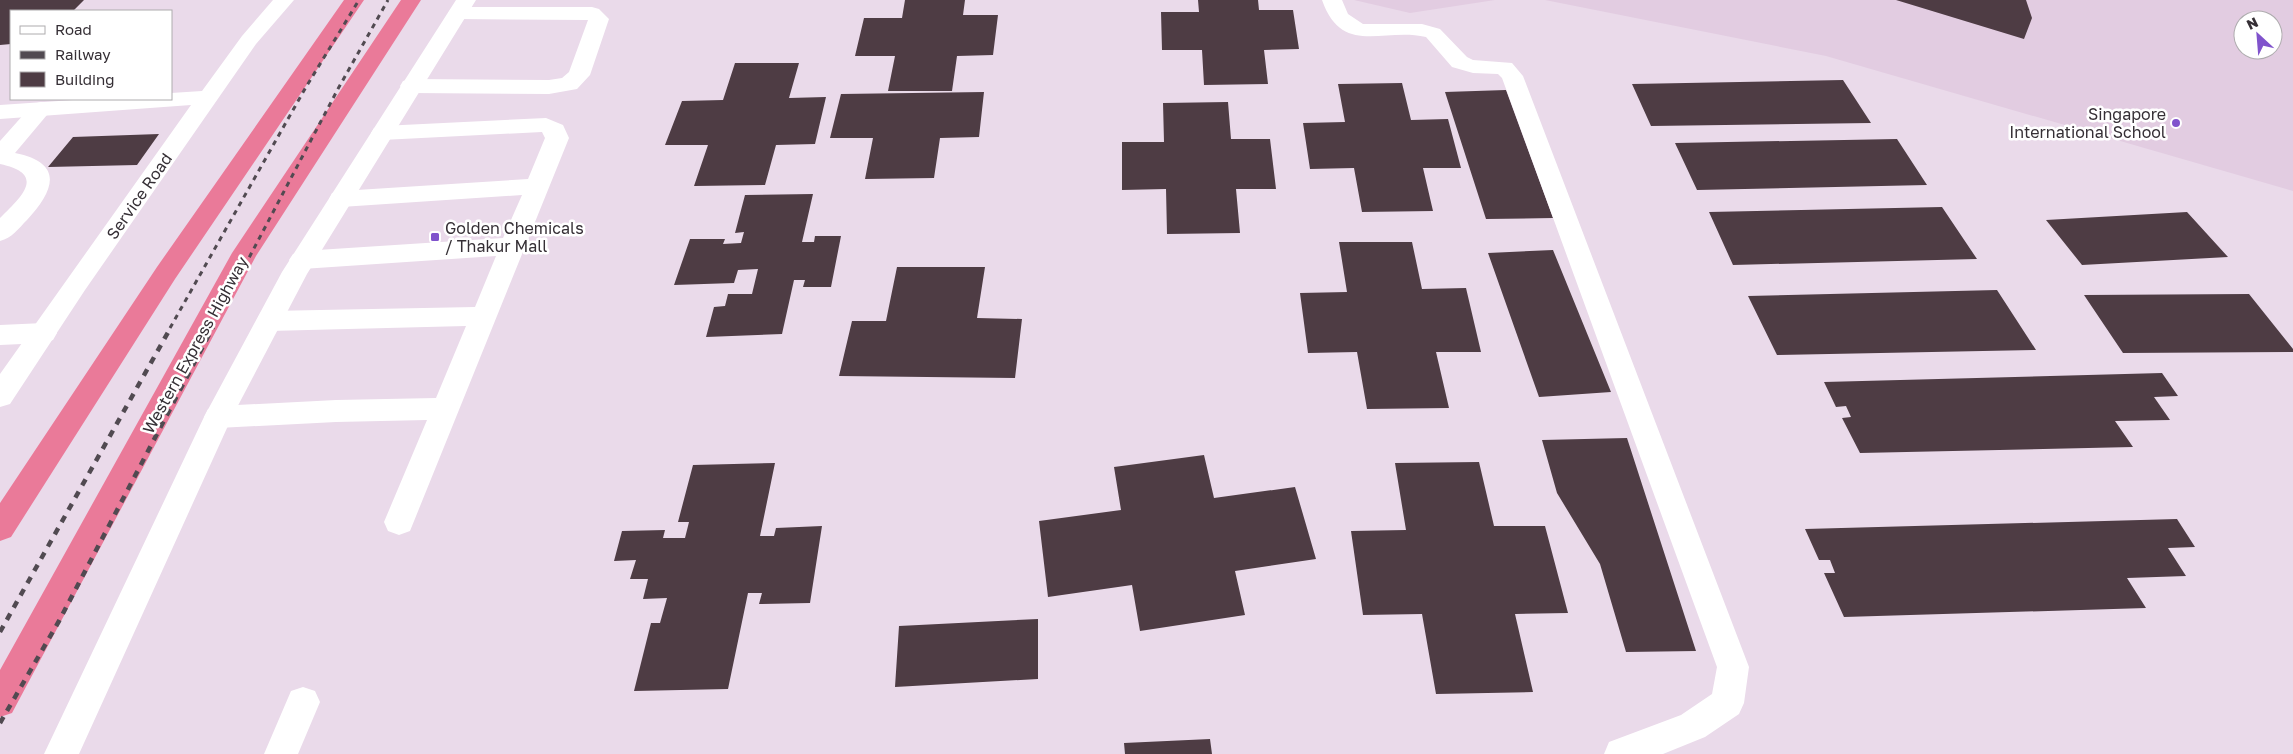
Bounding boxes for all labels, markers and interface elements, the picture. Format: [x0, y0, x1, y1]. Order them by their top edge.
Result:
legend [10, 10, 172, 100]
north arrow [2233, 10, 2283, 60]
text: N [2244, 13, 2261, 33]
text: Road [55, 20, 92, 38]
text: Railway [55, 45, 111, 63]
text: Building [55, 70, 115, 88]
place label: Singapore International School [2009, 104, 2166, 142]
marker: Singapore International School [2170, 117, 2182, 129]
street label: Service Road [102, 149, 176, 243]
place label: Golden Chemicals / Thakur Mall [445, 218, 584, 256]
marker: Golden Chemicals / Thakur Mall [429, 231, 441, 243]
street label: Western Express Highway [138, 253, 252, 437]

